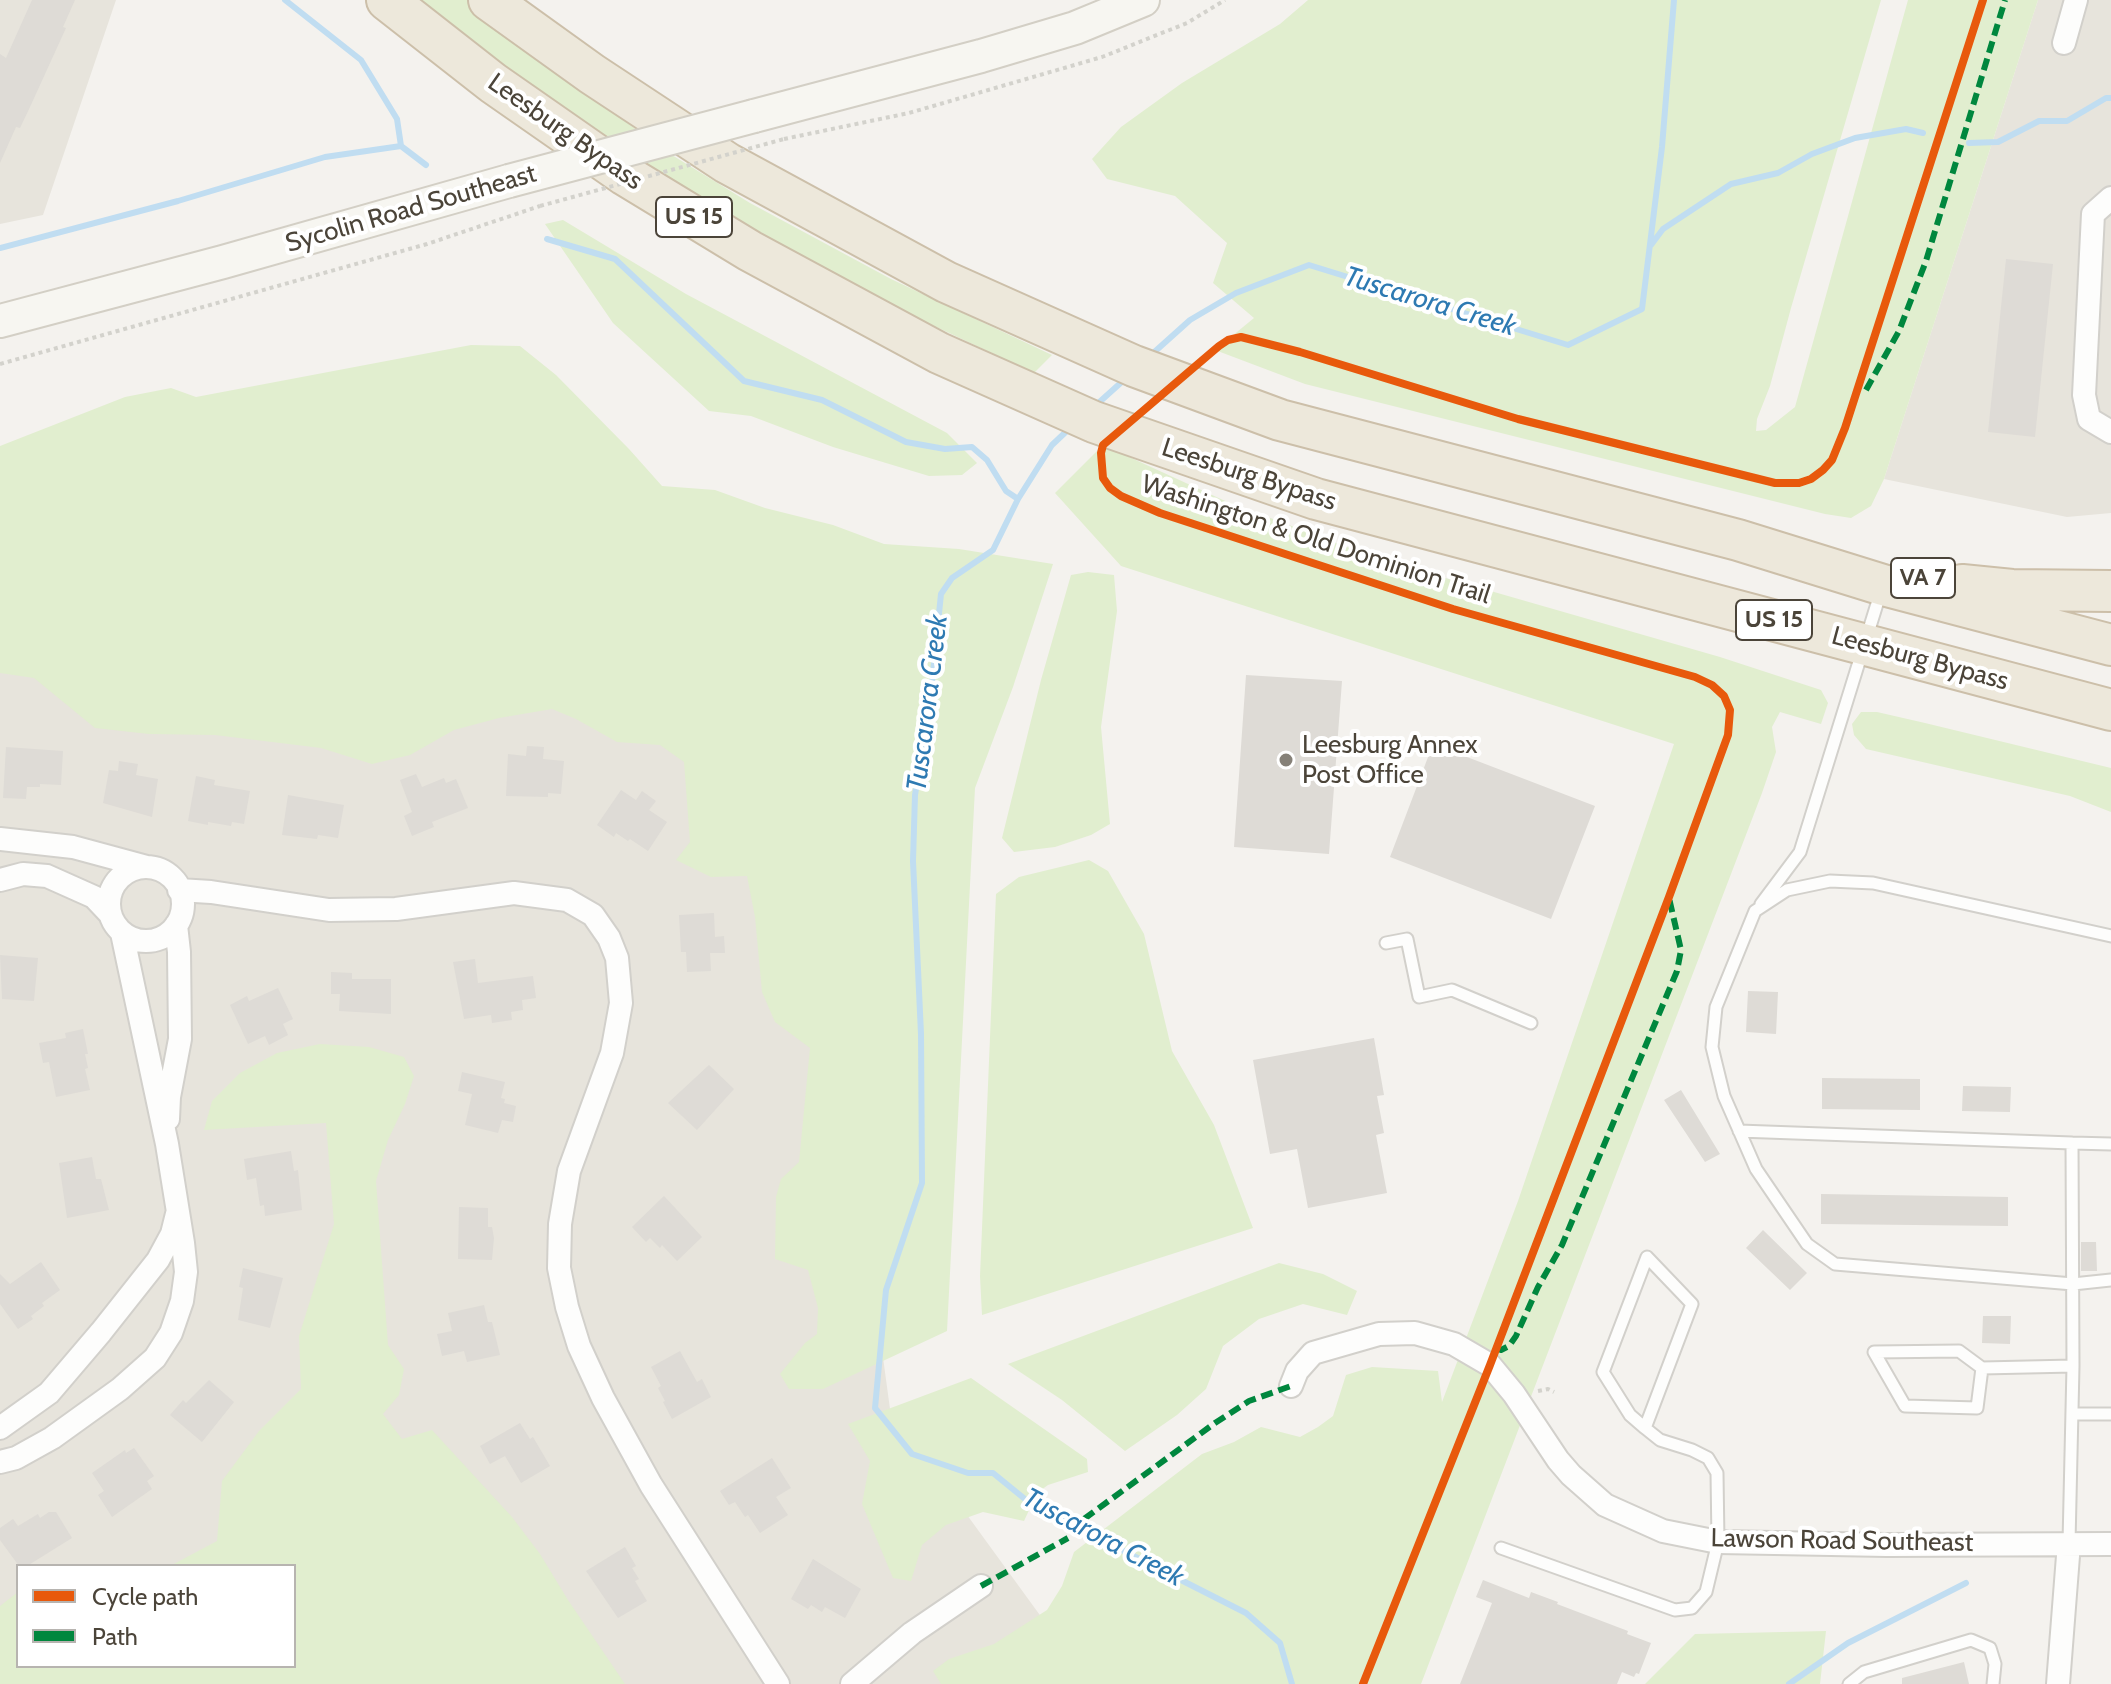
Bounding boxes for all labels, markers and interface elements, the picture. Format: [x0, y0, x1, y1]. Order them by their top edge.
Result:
street label: Leesburg Bypass [482, 67, 648, 197]
street label: Sycolin Road Southeast [282, 158, 540, 260]
road number: US 15 [656, 197, 732, 237]
water label: Tuscarora Creek [1340, 260, 1520, 344]
street label: Leesburg Bypass [1158, 432, 1340, 518]
street label: Washington & Old Dominion Trail [1138, 469, 1494, 611]
road number: VA 7 [1891, 558, 1955, 598]
road number: US 15 [1736, 600, 1812, 640]
water label: Tuscarora Creek [900, 613, 956, 793]
street label: Leesburg Bypass [1828, 620, 2012, 698]
place label: Leesburg Annex Post Office [1302, 729, 1478, 790]
marker: Leesburg Annex Post Office [1277, 751, 1295, 769]
water label: Tuscarora Creek [1017, 1481, 1189, 1595]
street label: Lawson Road Southeast [1710, 1523, 1974, 1559]
legend [16, 1564, 296, 1668]
text: Cycle path [92, 1582, 198, 1611]
text: Path [92, 1622, 138, 1651]

